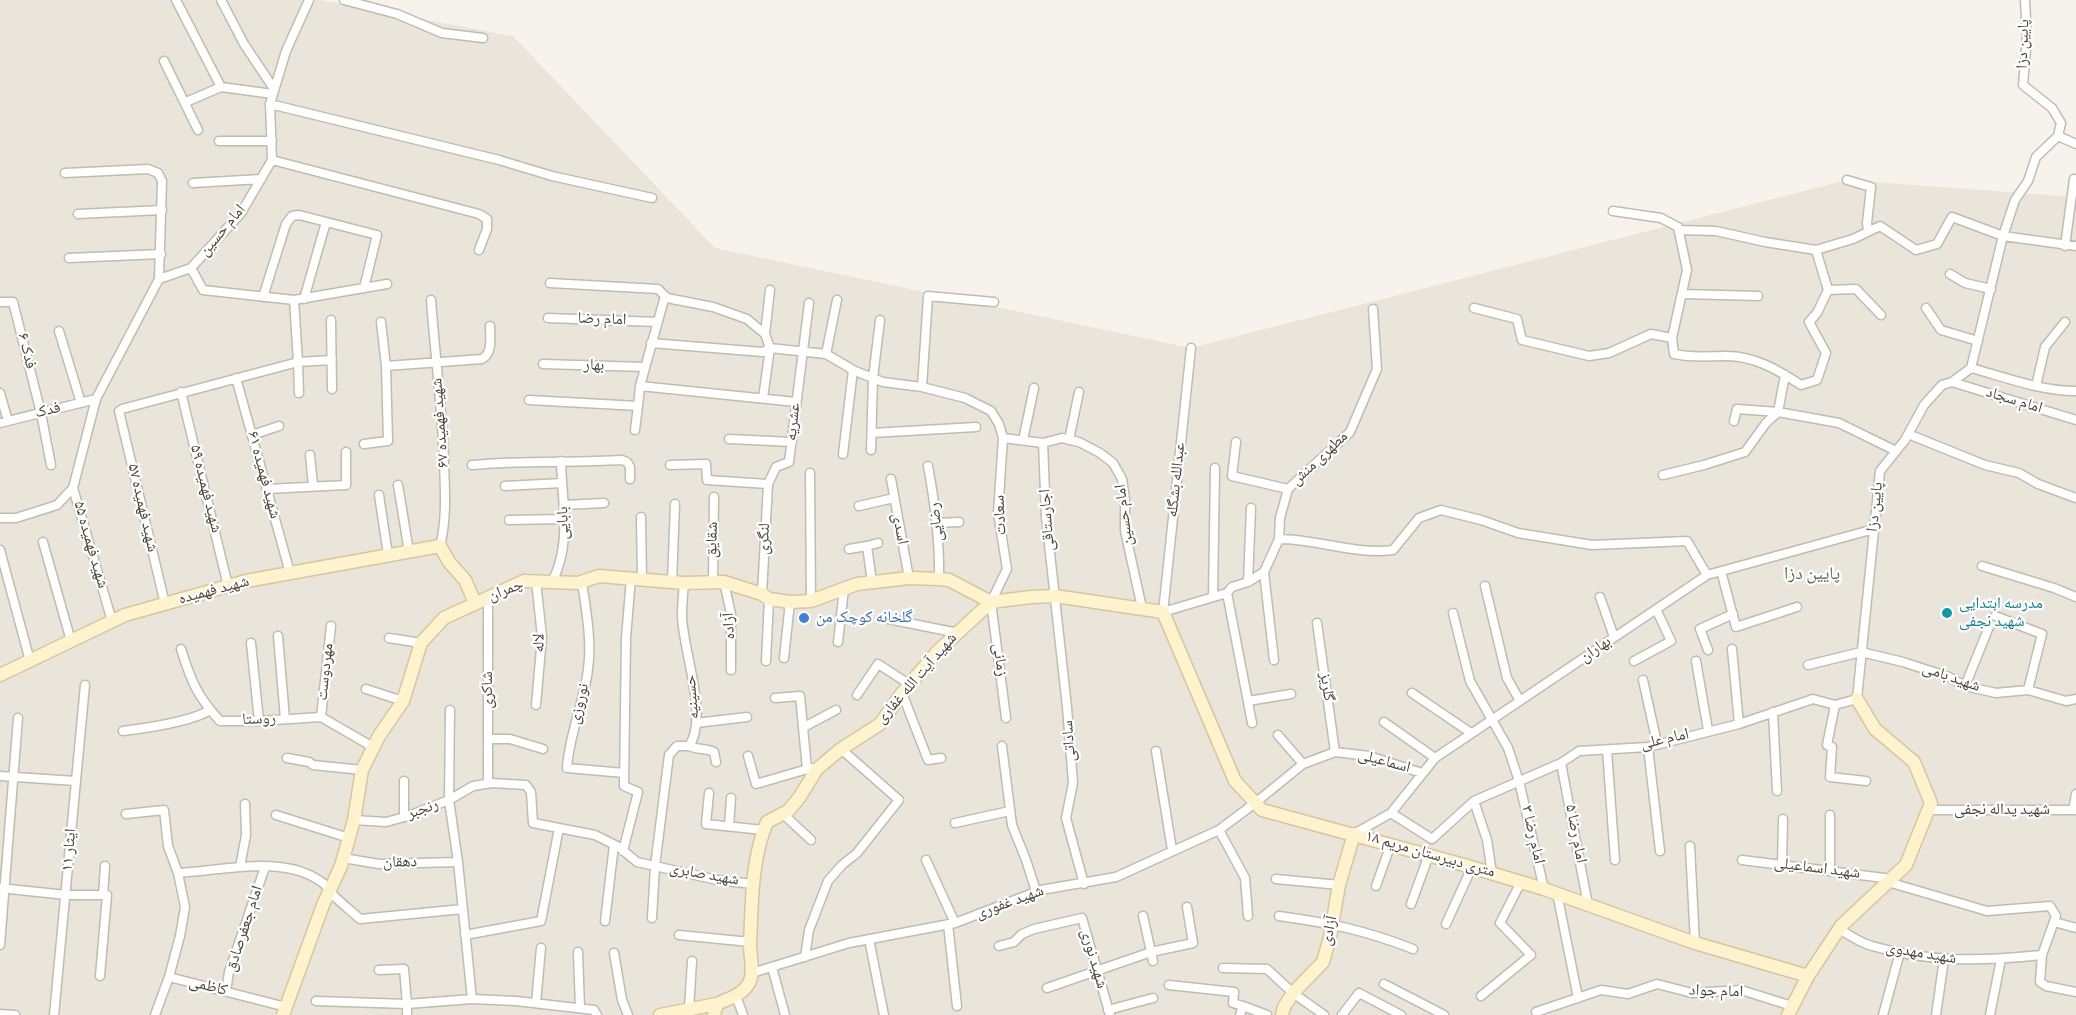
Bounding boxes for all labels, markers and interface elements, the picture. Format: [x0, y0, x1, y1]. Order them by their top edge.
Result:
street label: پایین دزا [2014, 19, 2034, 69]
street label: امام حسین [196, 201, 250, 261]
street label: امام رضا [577, 310, 627, 330]
street label: فدک ۶ [12, 331, 40, 371]
street label: بهار [583, 356, 605, 376]
street label: شهید فهمیده ۶۷ [428, 377, 454, 469]
street label: امام سجاد [1983, 383, 2045, 419]
street label: فدک [33, 399, 63, 423]
street label: عشریه [782, 402, 806, 442]
street label: مطهری منش [1287, 428, 1353, 490]
street label: شهید فهمیده ۶۱ [242, 429, 284, 521]
street label: عبدالله بشگله [1164, 442, 1190, 518]
street label: شهید فهمیده ۵۹ [185, 443, 225, 535]
street label: شهید فهمیده ۵۷ [123, 462, 161, 554]
street label: پایین دزا [1864, 481, 1888, 533]
street label: امام حسین [1112, 483, 1138, 547]
street label: اجارستاقی [1036, 488, 1060, 552]
street label: سعادت [990, 494, 1012, 536]
street label: شهید فهمیده ۵۵ [68, 499, 112, 591]
street label: رضایی [925, 501, 949, 543]
street label: بابایی [554, 506, 574, 540]
street label: اسدی [887, 512, 911, 546]
street label: شقایق [703, 522, 723, 558]
street label: لنگری [755, 523, 775, 555]
district label: پایین دزا [1784, 564, 1840, 586]
street label: شهید فهمیده [177, 572, 251, 610]
street label: چمران [486, 576, 526, 606]
place label: مدرسه ابتدایی شهید نجفی [1959, 594, 2043, 632]
marker: مدرسه ابتدایی شهید نجفی [1940, 606, 1954, 620]
place label: گلخانه کوچک من [816, 608, 913, 628]
marker: گلخانه کوچک من [797, 611, 811, 625]
street label: آزاده [720, 612, 740, 640]
street label: شهید آیت الله غفاری [872, 629, 962, 729]
street label: لاله [530, 633, 550, 653]
street label: بهاران [1577, 633, 1615, 667]
street label: مهردوست [313, 642, 339, 702]
street label: زمانی [987, 642, 1011, 678]
street label: شهید بامی [1920, 659, 1982, 697]
street label: شاکری [478, 671, 498, 709]
street label: گلریز [1314, 671, 1338, 703]
street label: حسینیه [682, 674, 704, 720]
street label: نوروزی [566, 681, 594, 727]
street label: روستا [242, 710, 276, 730]
street label: ساداتی [1059, 720, 1081, 762]
street label: امام علی [1639, 725, 1691, 755]
street label: اسماعیلی [1356, 746, 1412, 778]
street label: رنجبر [405, 795, 441, 825]
street label: شهید یداله نجفی [1954, 800, 2050, 820]
street label: امام رضا ۵ [1560, 803, 1590, 865]
street label: امام رضا ۳ [1516, 804, 1548, 866]
street label: ۱۸ متری دبیرستان مریم [1363, 827, 1497, 883]
street label: ایثار ۱۱ [59, 828, 81, 872]
street label: دهقان [383, 853, 417, 873]
street label: شهید اسماعیلی [1773, 854, 1861, 884]
street label: شهید صابری [668, 859, 740, 891]
street label: شهید غفوری [973, 882, 1047, 924]
street label: امام جعفرصادق [222, 884, 268, 974]
street label: آزادی [1317, 914, 1343, 948]
street label: شهید نوری [1075, 927, 1111, 991]
street label: شهید مهدوی [1884, 939, 1958, 969]
street label: کاظمی [187, 973, 229, 1001]
street label: امام جواد [1689, 981, 1743, 1003]

